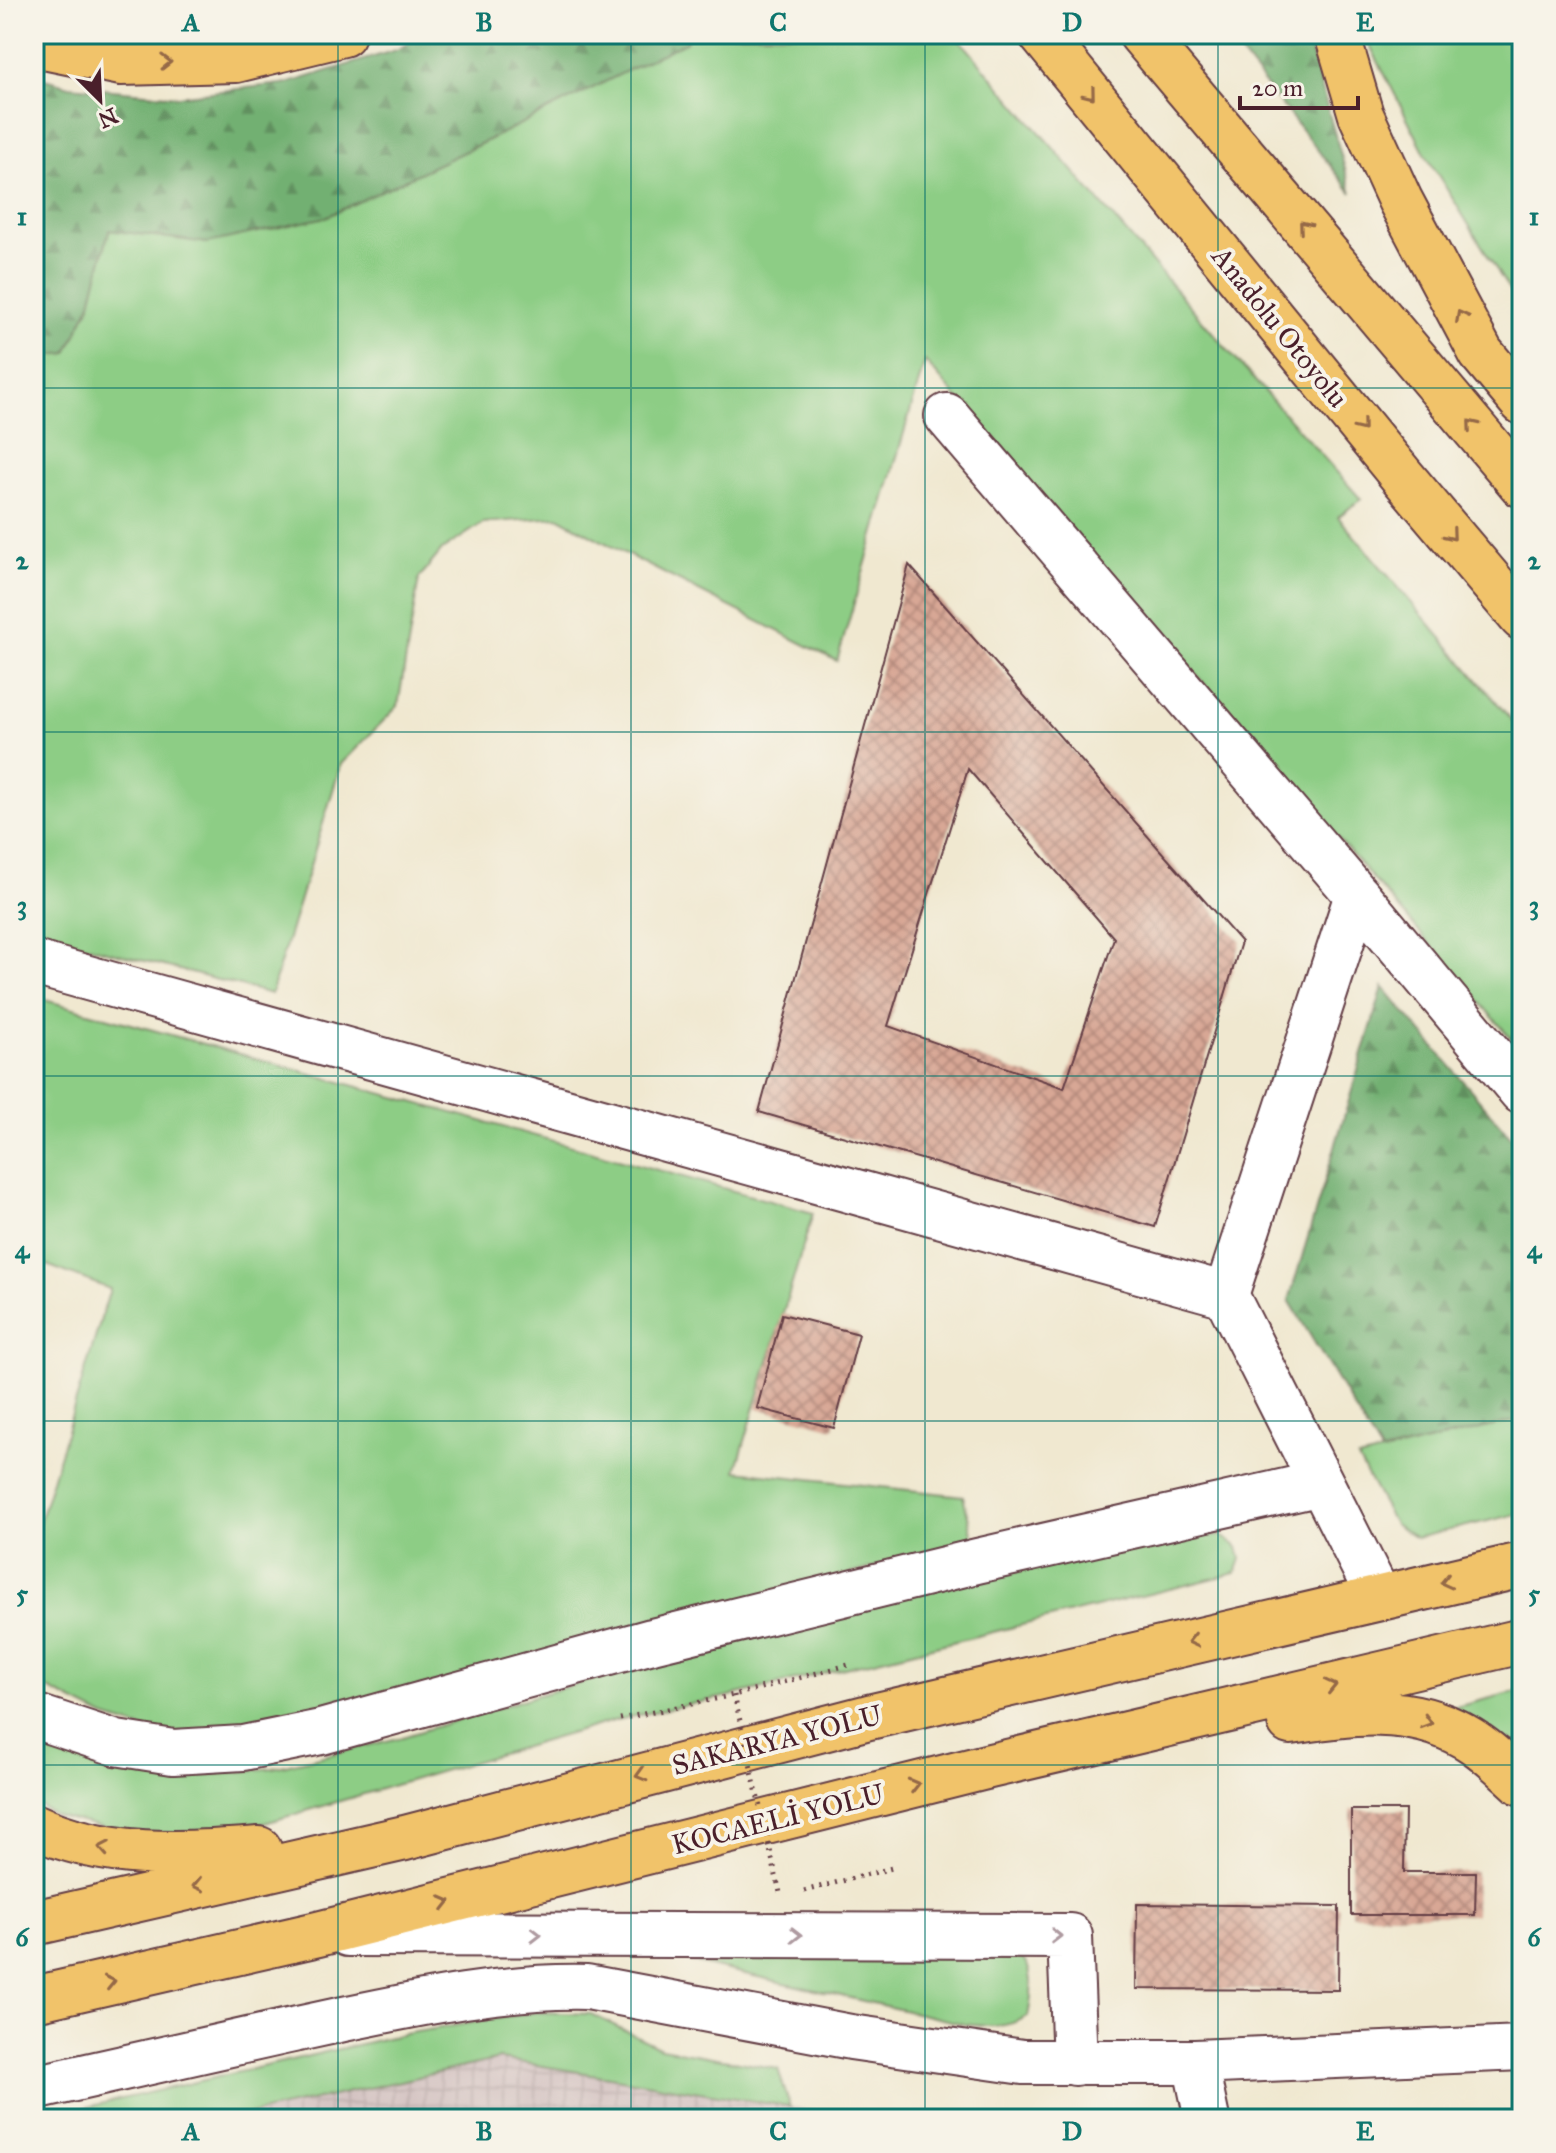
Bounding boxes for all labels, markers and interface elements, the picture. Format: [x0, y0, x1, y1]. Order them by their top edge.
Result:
text: A [180, 6, 200, 38]
text: B [475, 6, 493, 38]
text: C [769, 6, 787, 38]
text: D [1062, 6, 1082, 38]
text: E [1356, 6, 1375, 38]
one-way arrow [160, 53, 173, 71]
north arrow [60, 60, 140, 140]
scale bar [1240, 60, 1358, 110]
text: 20 m [1252, 73, 1303, 103]
one-way arrow [1081, 85, 1095, 100]
text: N [94, 102, 122, 134]
text: 1 [17, 200, 27, 232]
text: 1 [1529, 200, 1539, 232]
one-way arrow [1299, 221, 1314, 236]
street label: Anadolu Otoyolu [1204, 239, 1356, 415]
one-way arrow [1456, 309, 1471, 324]
one-way arrow [1351, 417, 1366, 431]
one-way arrow [1467, 420, 1482, 434]
one-way arrow [1441, 525, 1456, 540]
text: 2 [16, 544, 30, 576]
text: 2 [1528, 544, 1542, 576]
text: 3 [17, 889, 27, 921]
text: 3 [1529, 889, 1539, 921]
text: 4 [15, 1233, 31, 1265]
text: 4 [1527, 1233, 1543, 1265]
one-way arrow [1440, 1573, 1453, 1590]
text: 5 [16, 1577, 29, 1609]
text: 5 [1528, 1577, 1541, 1609]
one-way arrow [1186, 1632, 1200, 1649]
one-way arrow [1323, 1678, 1337, 1695]
street label: SAKARYA YOLU [668, 1697, 886, 1783]
one-way arrow [1420, 1713, 1433, 1729]
one-way arrow [634, 1766, 648, 1783]
street label: KOCAELİ YOLU [668, 1776, 889, 1862]
one-way arrow [907, 1778, 921, 1795]
one-way arrow [97, 1840, 111, 1857]
one-way arrow [192, 1876, 206, 1893]
one-way arrow [437, 1895, 451, 1912]
text: 6 [15, 1921, 30, 1953]
text: 6 [1527, 1921, 1542, 1953]
one-way arrow [530, 1926, 543, 1944]
one-way arrow [790, 1926, 803, 1944]
one-way arrow [1050, 1927, 1063, 1945]
one-way arrow [103, 1974, 116, 1991]
text: A [180, 2115, 200, 2147]
text: B [475, 2115, 493, 2147]
text: C [769, 2115, 787, 2147]
text: D [1062, 2115, 1082, 2147]
text: E [1356, 2115, 1375, 2147]

